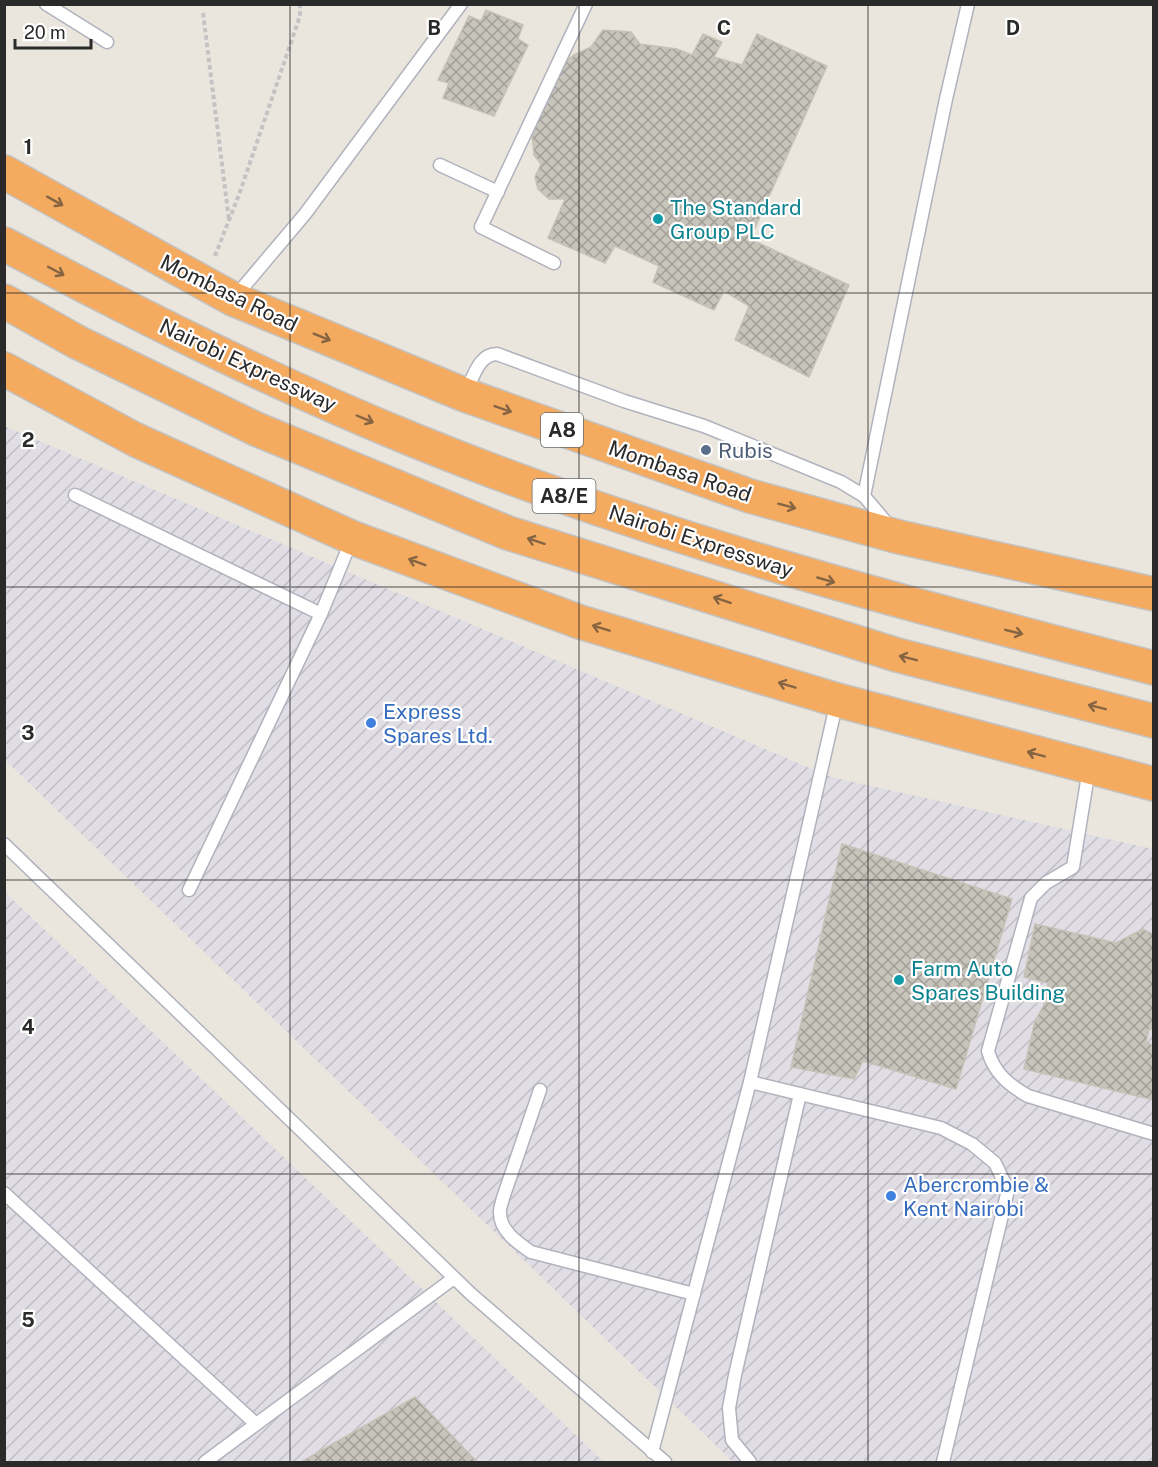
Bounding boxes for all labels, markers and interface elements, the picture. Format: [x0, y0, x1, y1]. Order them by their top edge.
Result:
scale bar [15, 12, 92, 50]
text: B [427, 16, 441, 40]
text: C [717, 16, 731, 40]
text: D [1006, 16, 1020, 40]
text: 20 m [24, 22, 66, 43]
text: 1 [24, 135, 32, 159]
one-way arrow [46, 195, 63, 207]
place label: The Standard Group PLC [670, 195, 802, 244]
marker: The Standard Group PLC [651, 212, 665, 226]
street label: Mombasa Road [156, 249, 302, 337]
one-way arrow [47, 265, 64, 277]
street label: Nairobi Expressway [156, 313, 340, 417]
one-way arrow [312, 332, 331, 343]
one-way arrow [493, 405, 512, 416]
road number: A8 [541, 413, 583, 447]
one-way arrow [355, 414, 373, 425]
text: 2 [22, 428, 34, 452]
street label: Mombasa Road [605, 435, 755, 507]
place label: Rubis [718, 438, 773, 463]
marker: Rubis [699, 443, 713, 457]
road number: A8/E [532, 479, 596, 513]
street label: Nairobi Expressway [606, 499, 796, 583]
one-way arrow [777, 501, 796, 513]
one-way arrow [527, 535, 546, 546]
one-way arrow [408, 555, 427, 566]
one-way arrow [816, 575, 835, 586]
one-way arrow [713, 594, 732, 605]
one-way arrow [592, 622, 611, 633]
one-way arrow [1004, 627, 1023, 639]
one-way arrow [899, 652, 918, 664]
one-way arrow [778, 679, 797, 690]
place label: Express Spares Ltd. [383, 699, 493, 748]
one-way arrow [1088, 700, 1107, 712]
marker: Express Spares Ltd. [364, 716, 378, 730]
text: 3 [21, 721, 35, 745]
one-way arrow [1027, 747, 1046, 759]
place label: Farm Auto Spares Building [911, 956, 1065, 1005]
marker: Farm Auto Spares Building [892, 973, 906, 987]
text: 4 [21, 1015, 35, 1039]
place label: Abercrombie & Kent Nairobi [903, 1172, 1049, 1221]
marker: Abercrombie & Kent Nairobi [884, 1189, 898, 1203]
text: 5 [21, 1308, 35, 1332]

